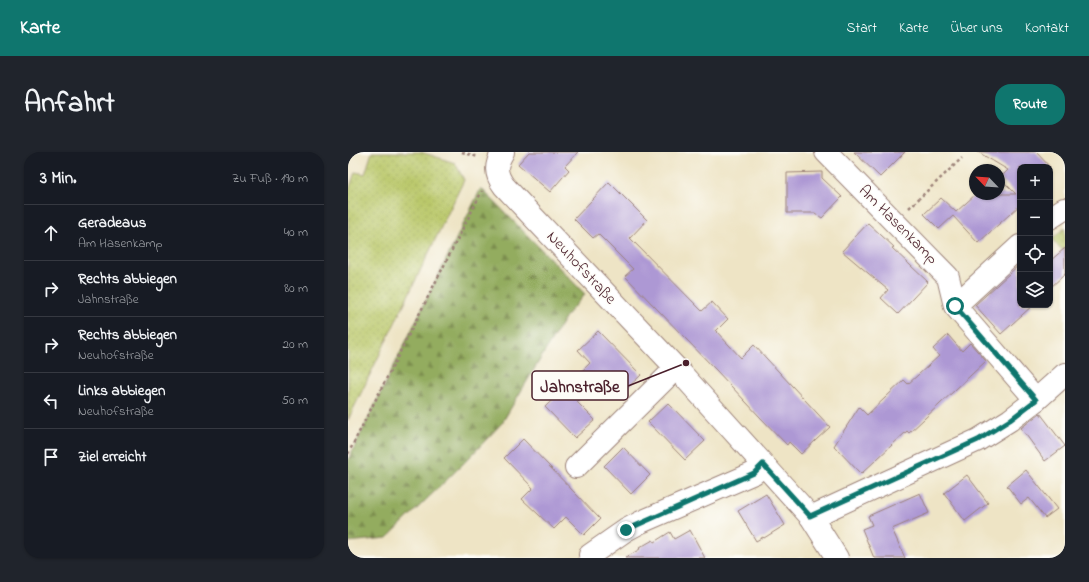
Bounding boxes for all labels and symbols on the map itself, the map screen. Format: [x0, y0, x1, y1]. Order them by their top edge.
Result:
north arrow [969, 164, 1005, 200]
street label: Am Hasenkamp [853, 180, 944, 271]
street label: Neuhofstraße [540, 226, 622, 311]
route start [946, 297, 964, 315]
callout: Jahnstraße [532, 371, 628, 400]
text: Jahnstraße [540, 375, 621, 400]
route end [617, 521, 635, 539]

